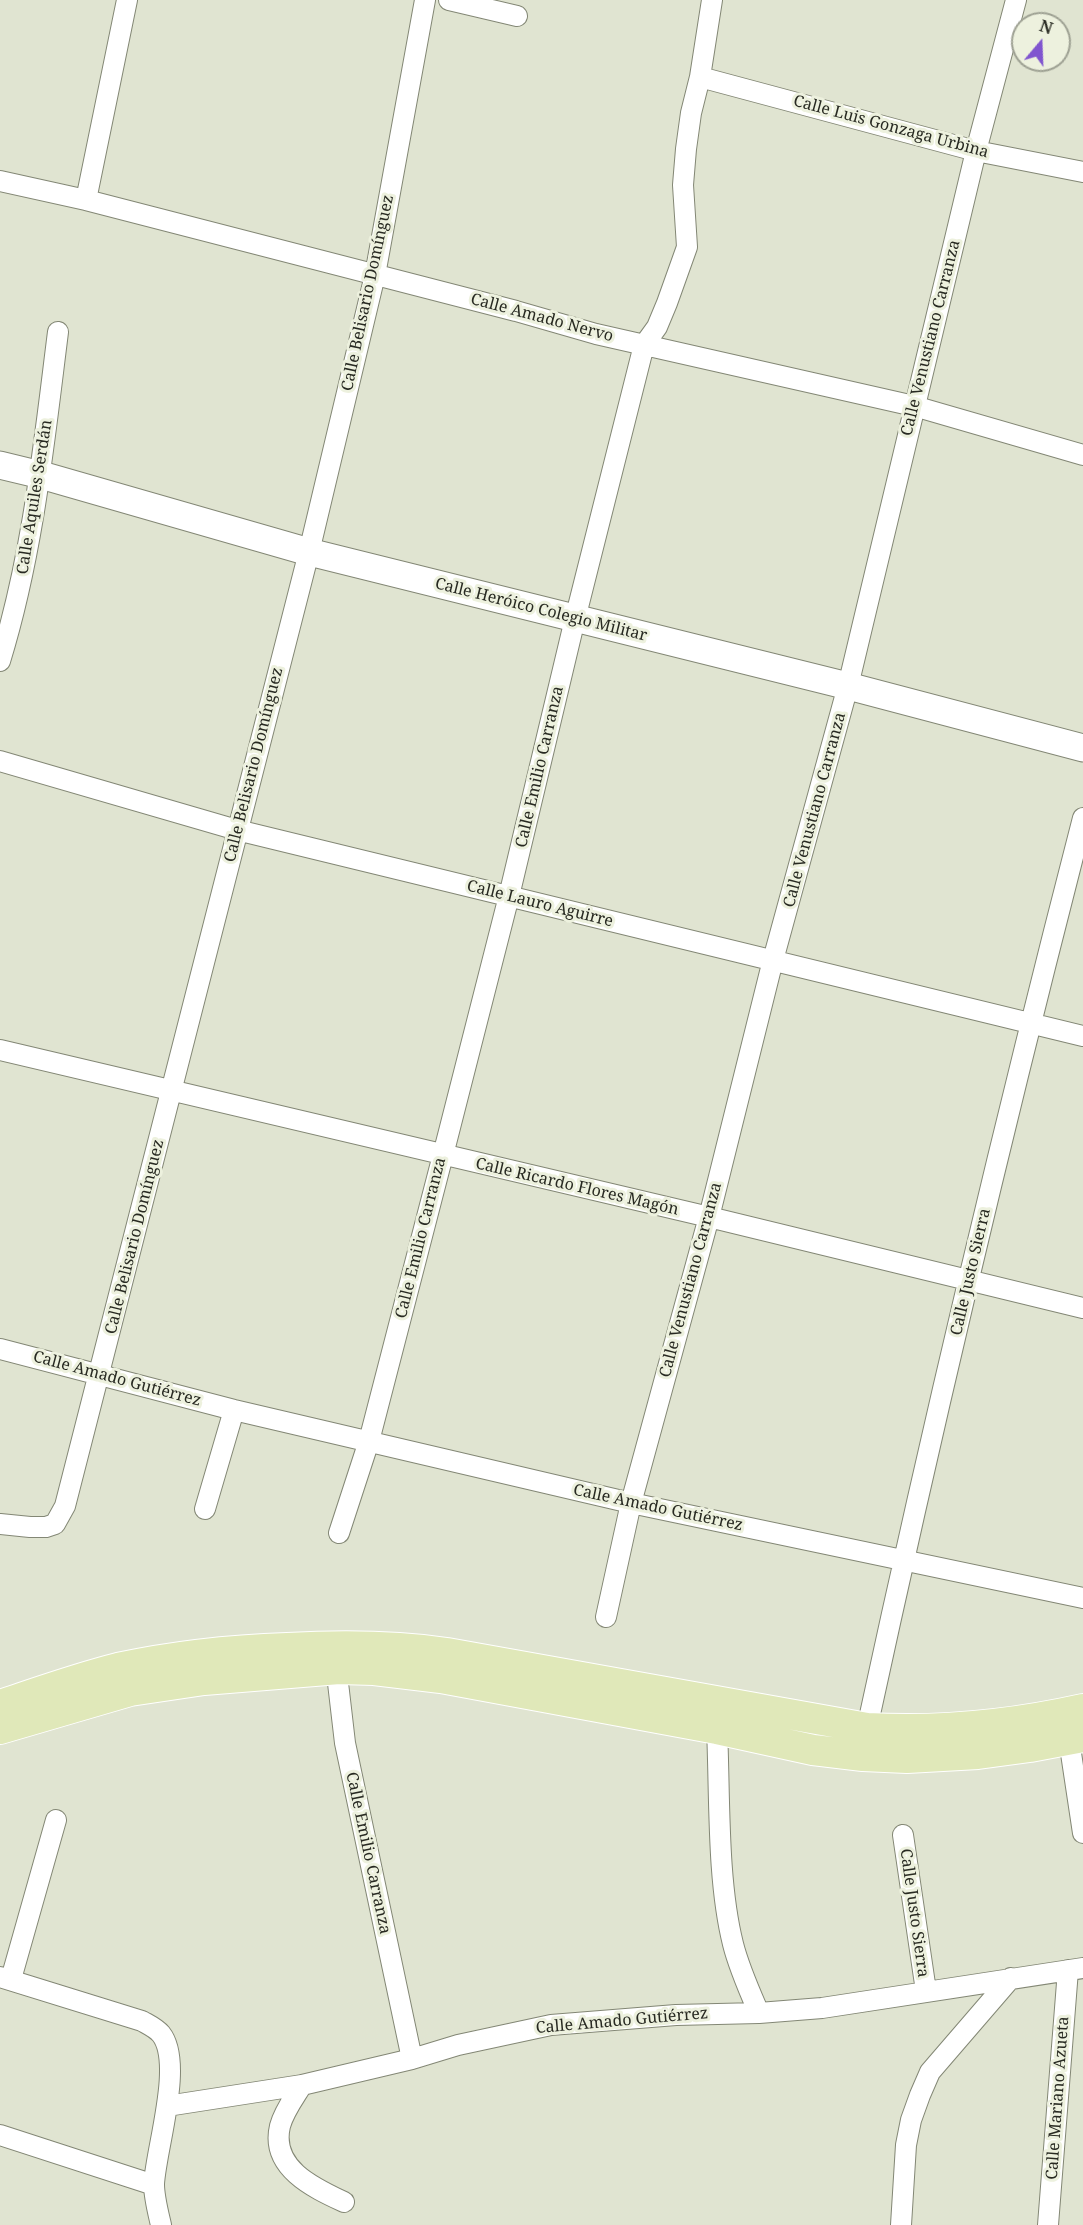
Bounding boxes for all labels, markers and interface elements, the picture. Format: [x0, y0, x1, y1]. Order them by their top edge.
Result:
north arrow [1011, 12, 1071, 72]
text: N [1037, 14, 1056, 39]
street label: Calle Luis Gonzaga Urbina [791, 92, 991, 162]
street label: Calle Belisario Domínguez [338, 193, 398, 393]
street label: Calle Venustiano Carranza [897, 238, 965, 438]
street label: Calle Amado Nervo [469, 290, 615, 346]
street label: Calle Aquiles Serdán [13, 418, 57, 576]
street label: Calle Heróico Colegio Militar [433, 574, 649, 646]
street label: Calle Belisario Domínguez [221, 666, 287, 864]
street label: Calle Emilio Carranza [512, 684, 568, 850]
street label: Calle Venustiano Carranza [780, 710, 850, 910]
street label: Calle Lauro Aguirre [465, 877, 615, 931]
street label: Calle Belisario Domínguez [102, 1138, 168, 1336]
street label: Calle Ricardo Flores Magón [474, 1154, 680, 1220]
street label: Calle Emilio Carranza [392, 1156, 450, 1320]
street label: Calle Venustiano Carranza [656, 1180, 726, 1380]
street label: Calle Justo Sierra [947, 1207, 995, 1337]
street label: Calle Amado Gutiérrez [31, 1347, 203, 1411]
street label: Calle Amado Gutiérrez [571, 1481, 745, 1535]
street label: Calle Emilio Carranza [341, 1770, 395, 1936]
street label: Calle Justo Sierra [895, 1847, 933, 1979]
street label: Calle Amado Gutiérrez [535, 2004, 709, 2038]
street label: Calle Mariano Azueta [1043, 2016, 1073, 2180]

